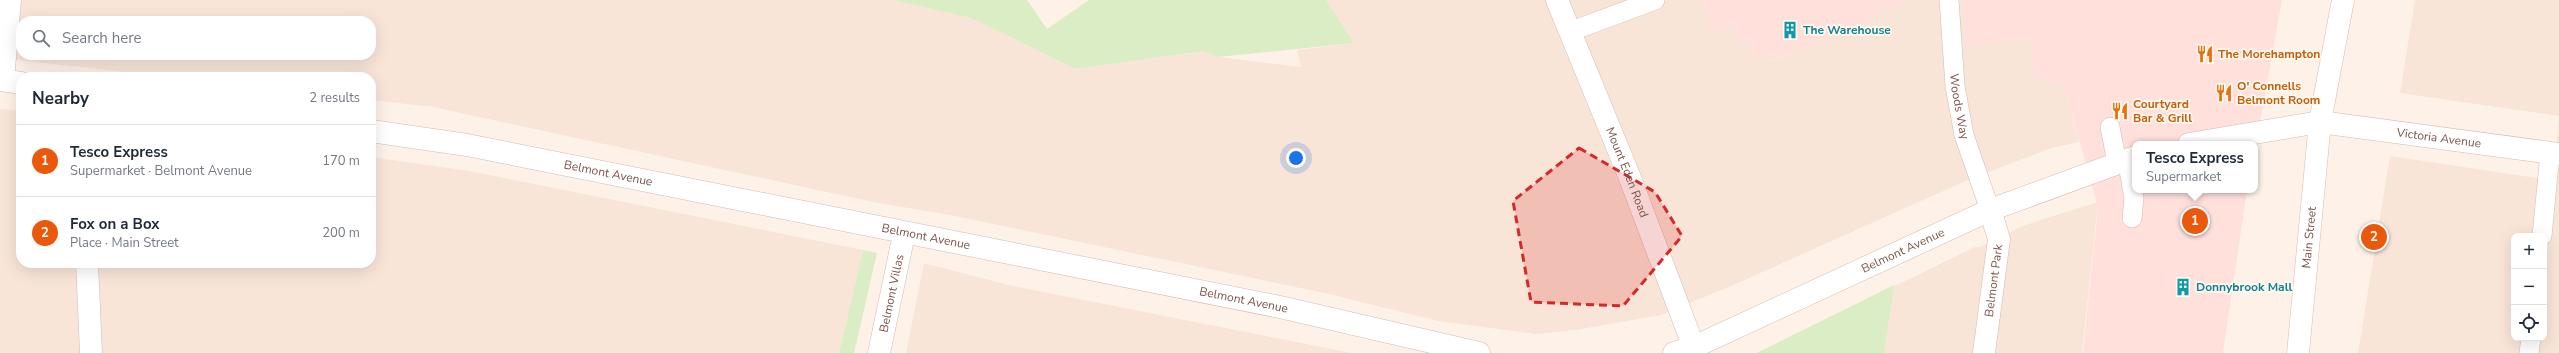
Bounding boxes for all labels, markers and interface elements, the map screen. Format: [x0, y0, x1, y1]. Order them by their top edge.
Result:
search box [16, 16, 376, 60]
building icon: The Warehouse [1780, 20, 1800, 40]
place label: The Warehouse [1803, 22, 1891, 38]
icon: search [30, 27, 52, 49]
text: Search here [62, 28, 142, 48]
restaurant icon: The Morehampton [2195, 44, 2215, 64]
place label: The Morehampton [2218, 46, 2320, 62]
street label: Woods Way [1946, 73, 1973, 143]
place label: O' Connells Belmont Room [2237, 78, 2320, 108]
restaurant icon: O' Connells Belmont Room [2214, 83, 2234, 103]
text: Nearby [32, 87, 89, 110]
text: 2 results [309, 89, 360, 107]
place label: Courtyard Bar & Grill [2133, 96, 2192, 126]
restaurant icon: Courtyard Bar & Grill [2110, 101, 2130, 121]
street label: Victoria Avenue [2395, 124, 2482, 151]
street label: Mount Eden Road [1602, 125, 1652, 220]
popup [2132, 141, 2258, 193]
text: Tesco Express [70, 142, 168, 162]
your location [1286, 148, 1306, 168]
text: Tesco Express [2146, 148, 2244, 168]
text: 1 [41, 152, 49, 170]
text: 170 m [322, 152, 360, 170]
street label: Belmont Avenue [562, 156, 654, 190]
text: Supermarket · Belmont Avenue [70, 162, 252, 180]
text: Supermarket [2146, 168, 2221, 186]
street label: Main Street [2298, 205, 2320, 269]
pin: 1 [2182, 206, 2208, 236]
text: Fox on a Box [70, 214, 160, 234]
street label: Belmont Avenue [880, 220, 972, 253]
pin: 2 [2361, 222, 2387, 252]
text: 2 [41, 224, 49, 242]
text: 200 m [322, 224, 360, 242]
street label: Belmont Avenue [1859, 224, 1947, 277]
map controls [2511, 233, 2547, 341]
button: + [2511, 233, 2547, 269]
text: Place · Main Street [70, 234, 179, 252]
street label: Belmont Park [1981, 242, 2006, 318]
street label: Belmont Villas [876, 253, 908, 334]
button: − [2511, 269, 2547, 305]
building icon: Donnybrook Mall [2173, 277, 2193, 297]
place label: Donnybrook Mall [2196, 279, 2292, 295]
street label: Belmont Avenue [1198, 283, 1290, 317]
button: locate [2511, 305, 2547, 341]

